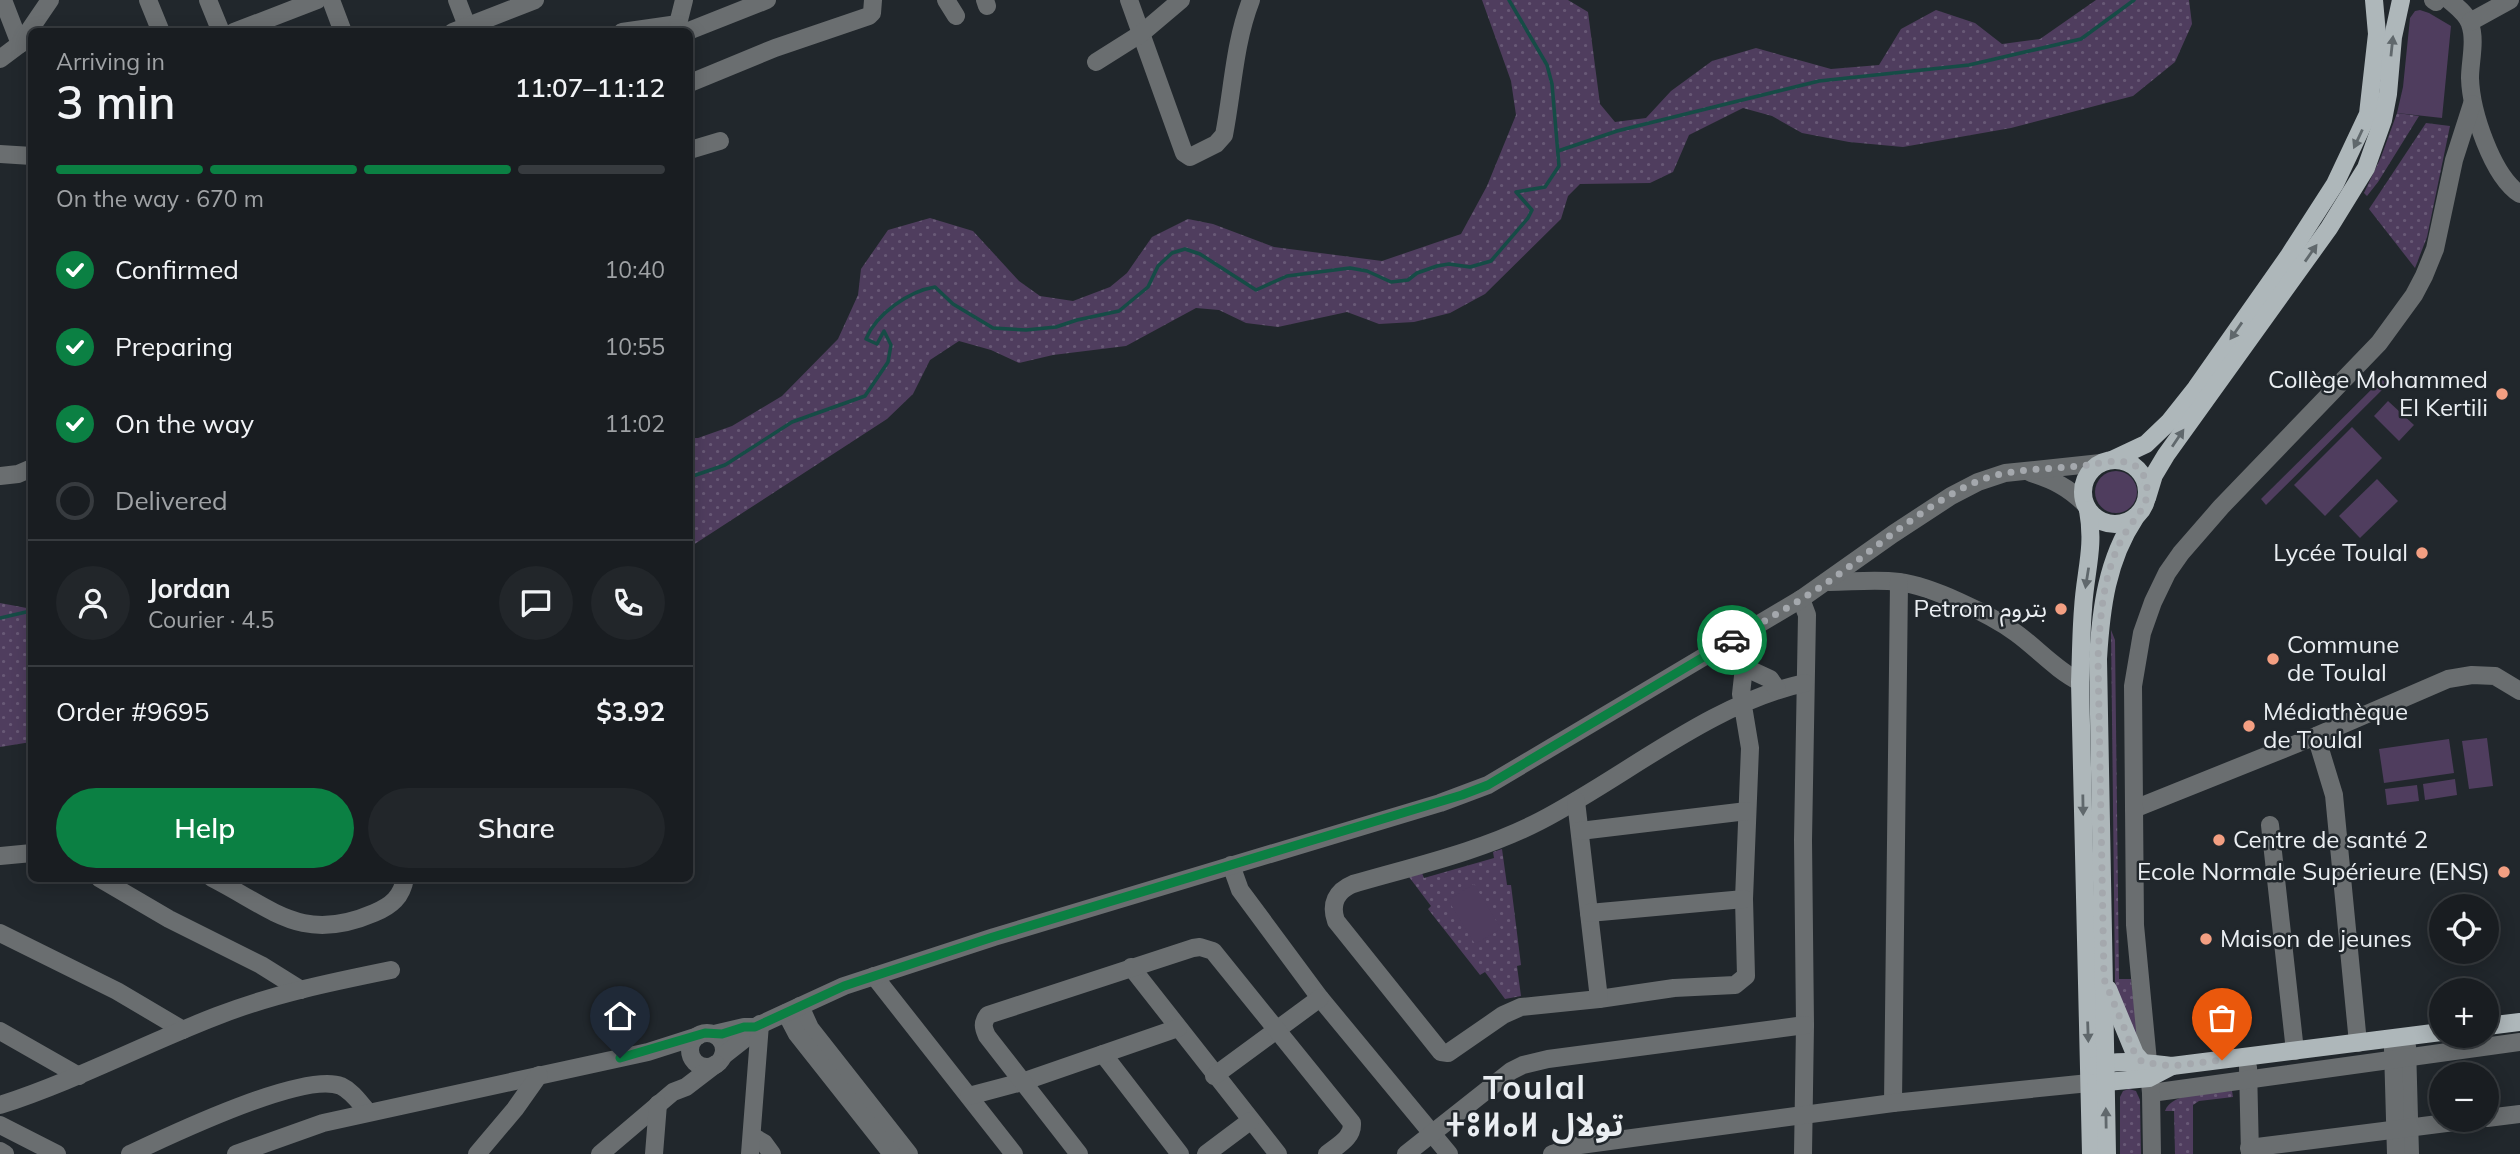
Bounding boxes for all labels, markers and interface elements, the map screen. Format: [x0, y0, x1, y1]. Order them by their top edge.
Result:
one-way arrow [2387, 34, 2398, 56]
text: Arriving in [56, 47, 165, 76]
text: 11:07–11:12 [515, 71, 665, 104]
text: 3 min [56, 73, 175, 131]
one-way arrow [2352, 129, 2364, 149]
text: On the way · 670 m [56, 184, 264, 213]
one-way arrow [2304, 244, 2318, 262]
icon: check [56, 251, 94, 289]
text: Confirmed [115, 253, 239, 286]
text: 10:40 [605, 255, 665, 284]
one-way arrow [2229, 322, 2243, 340]
icon: check [56, 328, 94, 366]
text: Preparing [115, 330, 233, 363]
text: 10:55 [605, 332, 665, 361]
place label: Collège Mohammed El Kertili [2268, 364, 2488, 422]
marker: Collège Mohammed El Kertili [2494, 386, 2510, 402]
icon: check [56, 405, 94, 443]
text: On the way [115, 407, 254, 440]
text: 11:02 [605, 409, 665, 438]
one-way arrow [2171, 429, 2185, 447]
text: Delivered [115, 484, 228, 517]
place label: Lycée Toulal [2273, 537, 2408, 567]
marker: Lycée Toulal [2414, 545, 2430, 561]
button: person [56, 566, 130, 640]
button: chat [499, 566, 573, 640]
button: phone [591, 566, 665, 640]
one-way arrow [2081, 567, 2092, 589]
text: Jordan [148, 572, 231, 605]
place label: Petrom بتروم [1914, 593, 2047, 627]
marker: Petrom بتروم [2053, 601, 2069, 617]
text: Courier · 4.5 [148, 605, 274, 634]
courier [1697, 605, 1767, 675]
icon: car [1713, 621, 1751, 659]
place label: Commune de Toulal [2287, 629, 2399, 687]
marker: Commune de Toulal [2265, 651, 2281, 667]
text: Order #9695 [56, 695, 209, 728]
text: $3.92 [596, 695, 665, 728]
place label: Médiathèque de Toulal [2263, 696, 2408, 754]
marker: Médiathèque de Toulal [2241, 718, 2257, 734]
button: Help [56, 788, 354, 868]
button: Share [368, 788, 665, 868]
one-way arrow [2077, 794, 2089, 816]
place label: Centre de santé 2 [2233, 824, 2428, 854]
marker: Centre de santé 2 [2211, 832, 2227, 848]
place label: Ecole Normale Supérieure (ENS) [2137, 856, 2490, 886]
marker: Ecole Normale Supérieure (ENS) [2496, 864, 2512, 880]
map controls [2429, 894, 2499, 1132]
button: locate [2429, 894, 2499, 964]
place label: Maison de jeunes [2220, 923, 2412, 953]
marker: Maison de jeunes [2198, 931, 2214, 947]
button: + [2429, 978, 2499, 1048]
pin [590, 986, 650, 1058]
pin [2192, 988, 2252, 1060]
icon: home [601, 997, 639, 1035]
icon: bag [2203, 999, 2241, 1037]
one-way arrow [2082, 1021, 2094, 1043]
button: − [2429, 1062, 2499, 1132]
district label: Toulal ⵜⵓⵍⴰⵍ تولال [1447, 1067, 1623, 1144]
one-way arrow [2101, 1107, 2112, 1129]

